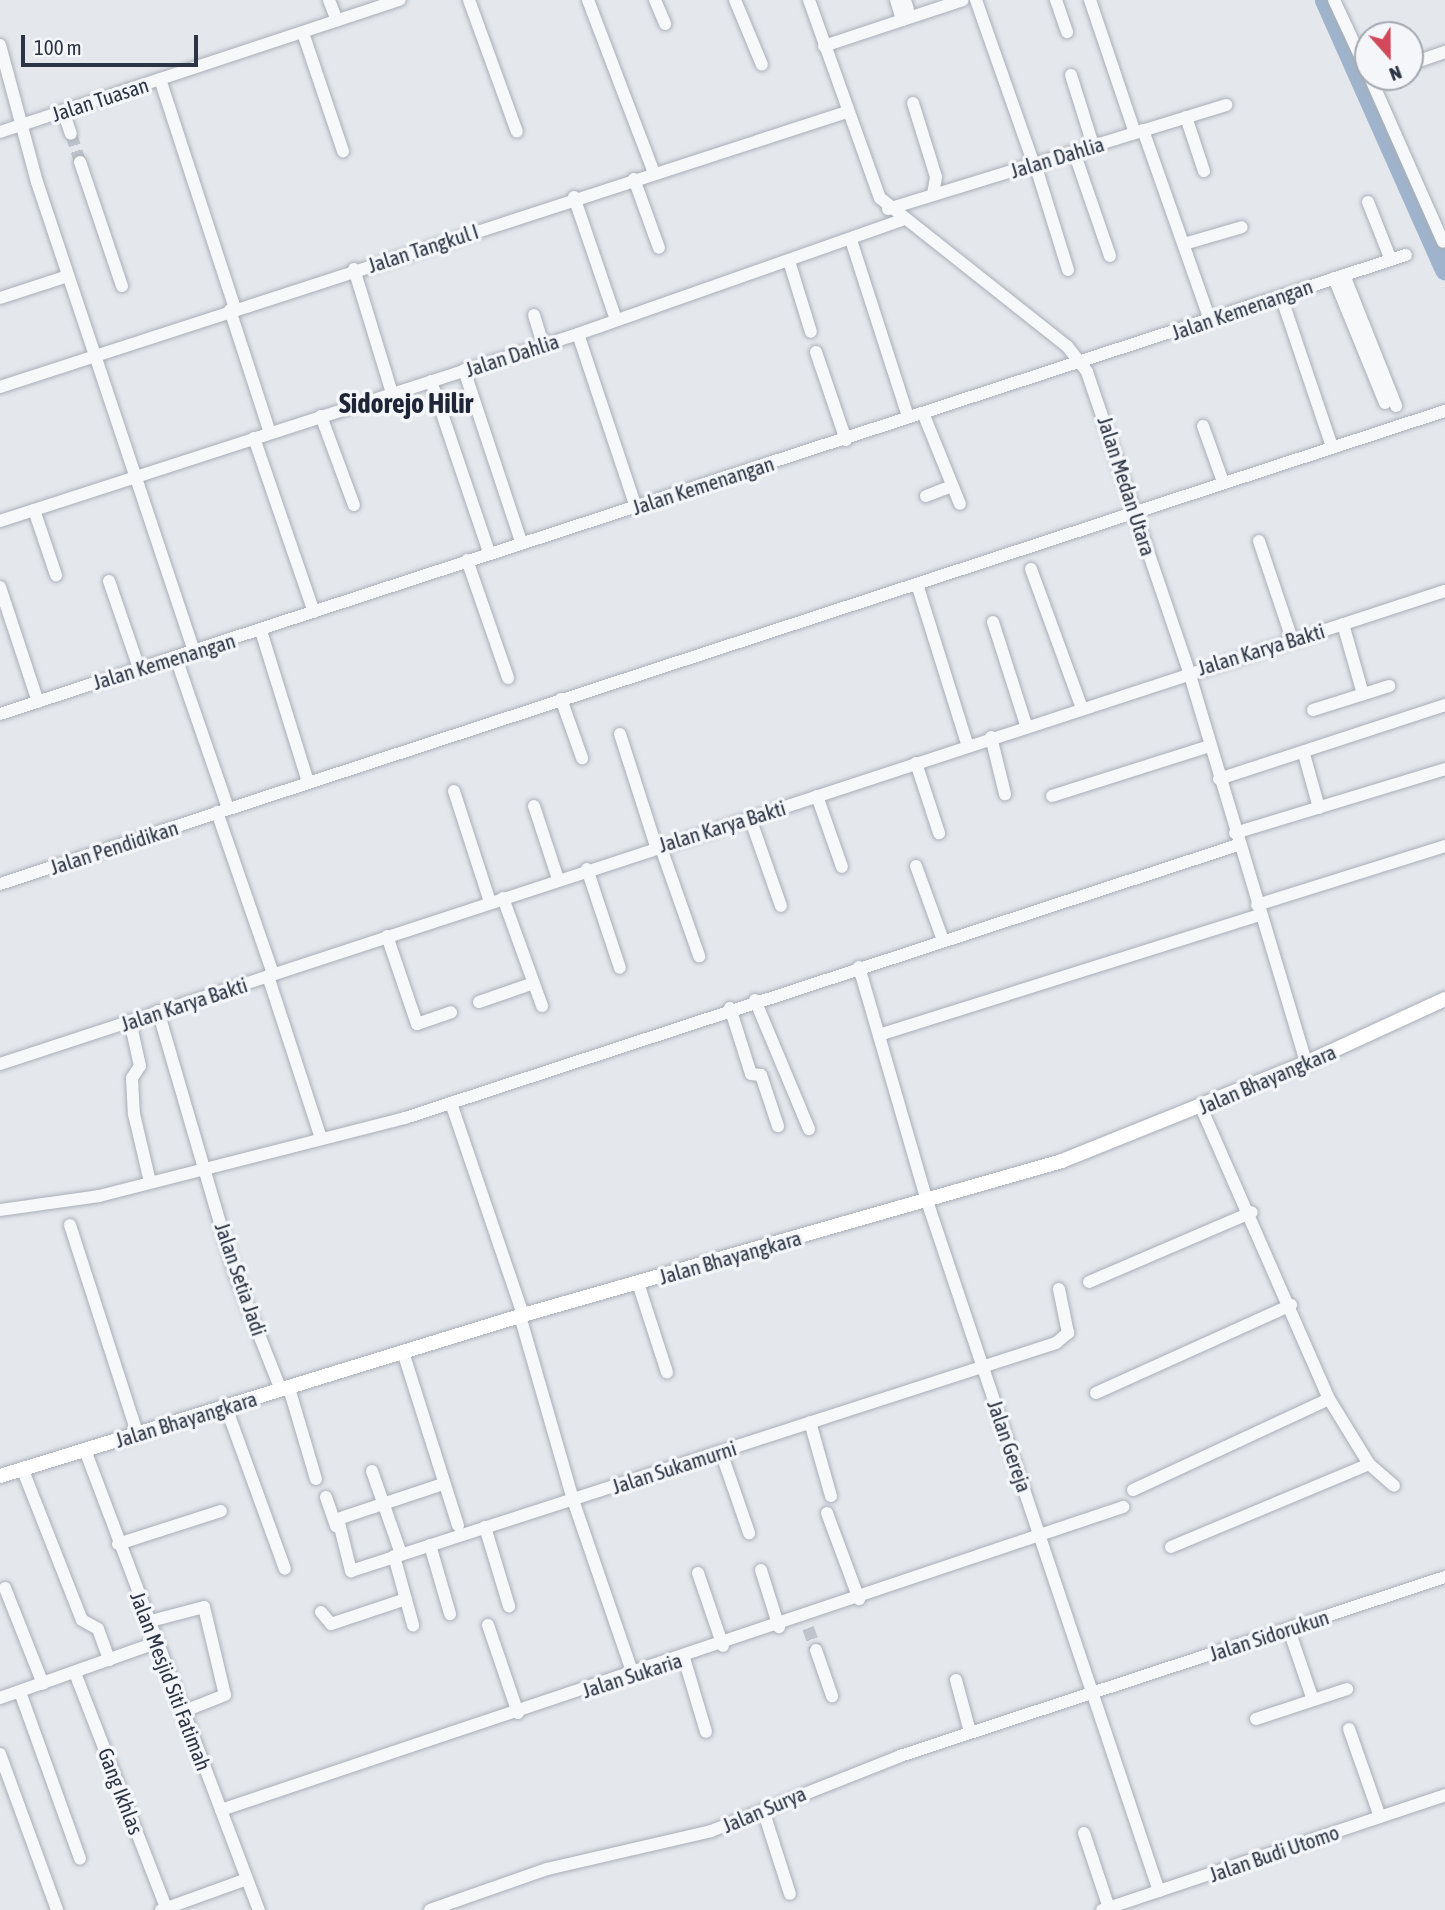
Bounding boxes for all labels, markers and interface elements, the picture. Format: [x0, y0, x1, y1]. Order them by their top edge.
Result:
scale bar [24, 21, 201, 65]
north arrow [1354, 21, 1424, 91]
text: 100 m [34, 35, 82, 59]
text: N [1387, 61, 1405, 86]
street label: Jalan Tuasan [48, 72, 152, 126]
street label: Jalan Dahlia [1007, 131, 1107, 183]
street label: Jalan Tangkul I [365, 218, 481, 278]
street label: Jalan Kemenangan [1168, 273, 1316, 345]
street label: Jalan Dahlia [462, 328, 562, 382]
district label: Sidorejo Hilir [339, 386, 473, 420]
street label: Jalan Medan Utara [1093, 413, 1161, 559]
street label: Jalan Kemenangan [629, 450, 777, 520]
street label: Jalan Karya Bakti [1194, 618, 1328, 680]
street label: Jalan Kemenangan [90, 627, 238, 695]
street label: Jalan Karya Bakti [655, 795, 789, 857]
street label: Jalan Pendidikan [47, 814, 181, 880]
street label: Jalan Karya Bakti [118, 972, 250, 1036]
street label: Jalan Bhayangkara [1195, 1039, 1339, 1119]
street label: Jalan Setia Jadi [210, 1219, 272, 1339]
street label: Jalan Bhayangkara [656, 1225, 804, 1289]
street label: Jalan Bhayangkara [112, 1385, 260, 1453]
street label: Jalan Gereja [982, 1397, 1038, 1495]
street label: Jalan Sukamurni [609, 1435, 739, 1499]
street label: Jalan Mesjid Siti Fatimah [125, 1588, 217, 1774]
street label: Jalan Sidorukun [1206, 1604, 1332, 1666]
street label: Jalan Sukaria [579, 1647, 685, 1703]
street label: Gang Ikhlas [93, 1744, 149, 1838]
street label: Jalan Surya [718, 1780, 810, 1838]
street label: Jalan Budi Utomo [1206, 1819, 1342, 1887]

